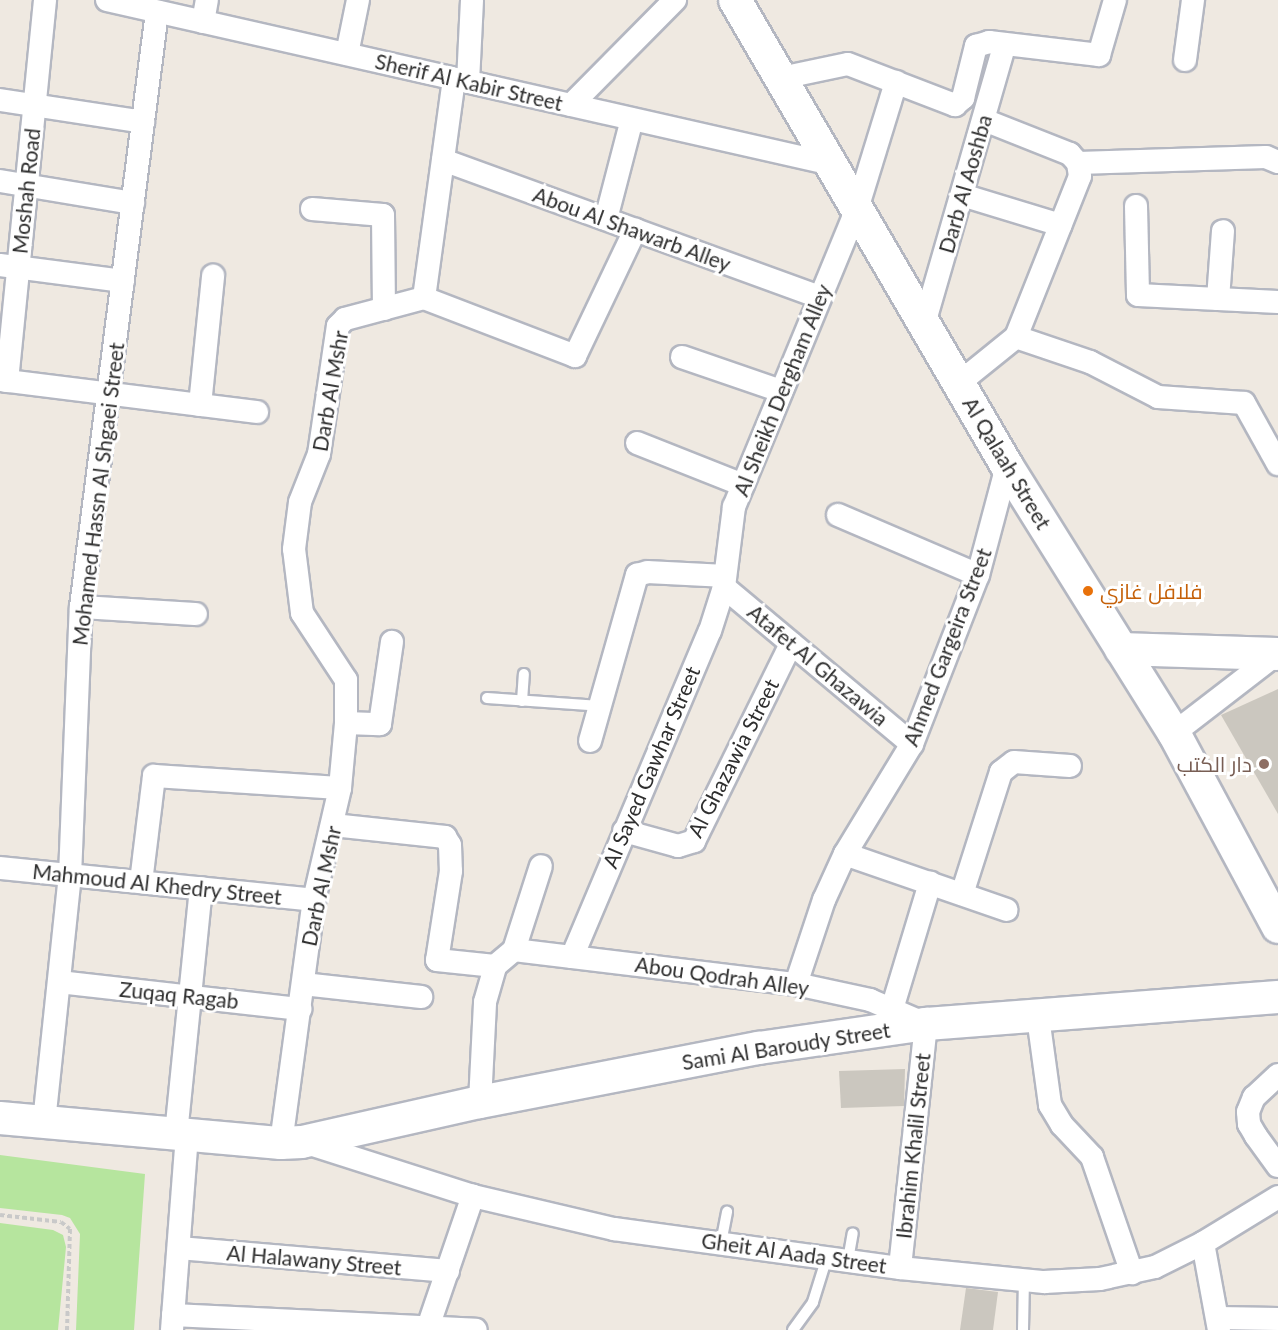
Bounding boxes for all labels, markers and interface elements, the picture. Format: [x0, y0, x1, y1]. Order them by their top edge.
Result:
street label: Sherif Al Kabir Street [372, 48, 566, 116]
street label: Darb Al Aoshba [933, 111, 997, 257]
street label: Moshah Road [7, 127, 45, 255]
street label: Abou Al Shawarb Alley [529, 181, 735, 277]
street label: Al Sheikh Dergham Alley [728, 280, 836, 500]
street label: Darb Al Mshr [307, 328, 353, 454]
street label: Mohamed Hassn Al Shgaei Street [67, 341, 129, 647]
street label: Al Qalaah Street [958, 392, 1056, 534]
street label: Ahmed Gargeira Street [898, 544, 996, 750]
place label: فلافل غازي [1100, 578, 1203, 604]
marker: فلافل غازي [1081, 584, 1095, 598]
street label: Atafet Al Ghazawia [742, 599, 894, 731]
street label: Al Sayed Gawhar Street [597, 662, 705, 872]
street label: Al Ghazawia Street [682, 675, 784, 841]
place label: دار الكتب [1177, 751, 1252, 777]
marker: دار الكتب [1257, 757, 1271, 771]
street label: Darb Al Mshr [296, 823, 346, 949]
street label: Mahmoud Al Khedry Street [31, 858, 283, 910]
street label: Abou Qodrah Alley [633, 951, 811, 1001]
street label: Zuqaq Ragab [118, 976, 240, 1014]
street label: Sami Al Baroudy Street [679, 1017, 893, 1075]
street label: Ibrahim Khalil Street [891, 1052, 935, 1240]
street label: Gheit Al Aada Street [699, 1227, 889, 1279]
street label: Al Halawany Street [225, 1240, 403, 1280]

